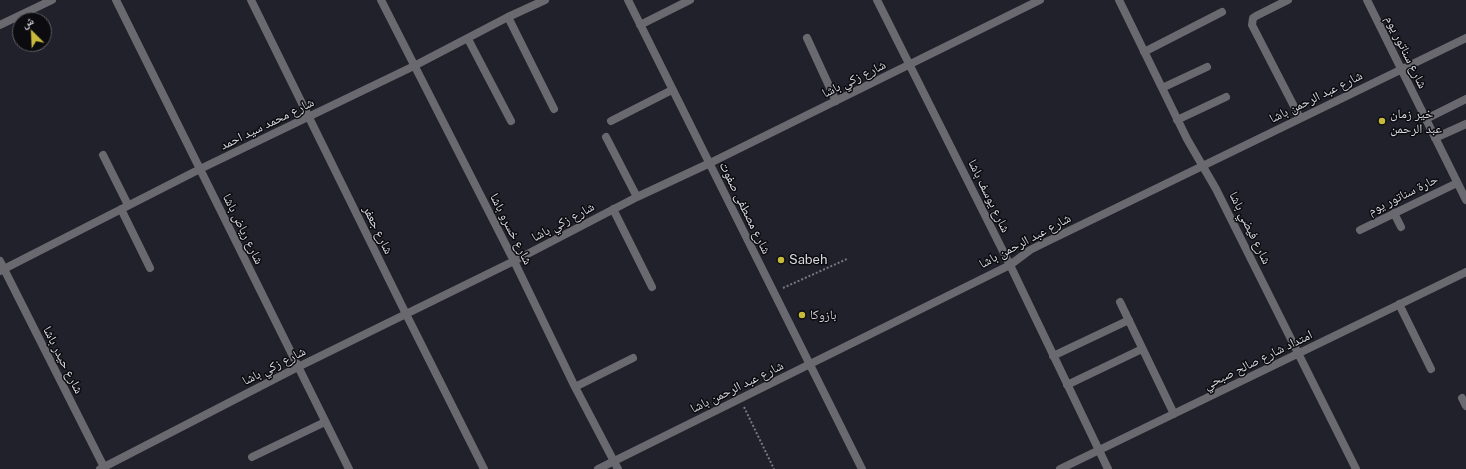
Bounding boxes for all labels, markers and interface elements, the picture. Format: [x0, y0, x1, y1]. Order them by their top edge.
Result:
north arrow [12, 12, 52, 52]
street label: شارع سناتور يوم [1382, 13, 1430, 91]
text: ش [20, 14, 35, 30]
street label: شارع زكي باشا [820, 57, 888, 101]
street label: شارع عبد الرحمن باشا [1267, 68, 1365, 126]
street label: شارع محمد سيد احمد [217, 95, 317, 153]
place label: خير زمان عبد الرحمن [1390, 106, 1442, 137]
marker: خير زمان عبد الرحمن [1377, 116, 1387, 126]
street label: شارع يوسف باشا [965, 157, 1013, 235]
street label: شارع مصطفى صفوت [716, 159, 774, 257]
street label: حارة سناتور يوم [1365, 171, 1441, 219]
street label: شارع فيضي باشا [1226, 189, 1274, 267]
street label: شارع رياض باشا [219, 191, 267, 267]
street label: شارع خسرو باشا [486, 191, 536, 267]
street label: شارع زكي باشا [529, 199, 597, 245]
street label: شارع جعفر [360, 203, 396, 257]
street label: شارع عبد الرحمن باشا [976, 210, 1074, 272]
place label: Sabeh [789, 252, 827, 268]
marker: Sabeh [776, 255, 786, 265]
place label: بازوكا [810, 307, 837, 323]
marker: بازوكا [797, 310, 807, 320]
street label: شارع حيدر باشا [39, 324, 87, 396]
street label: امتداد شارع صالح صبحي [1201, 327, 1315, 393]
street label: شارع زكي باشا [240, 343, 308, 389]
street label: شارع عبد الرحمن باشا [688, 358, 786, 416]

